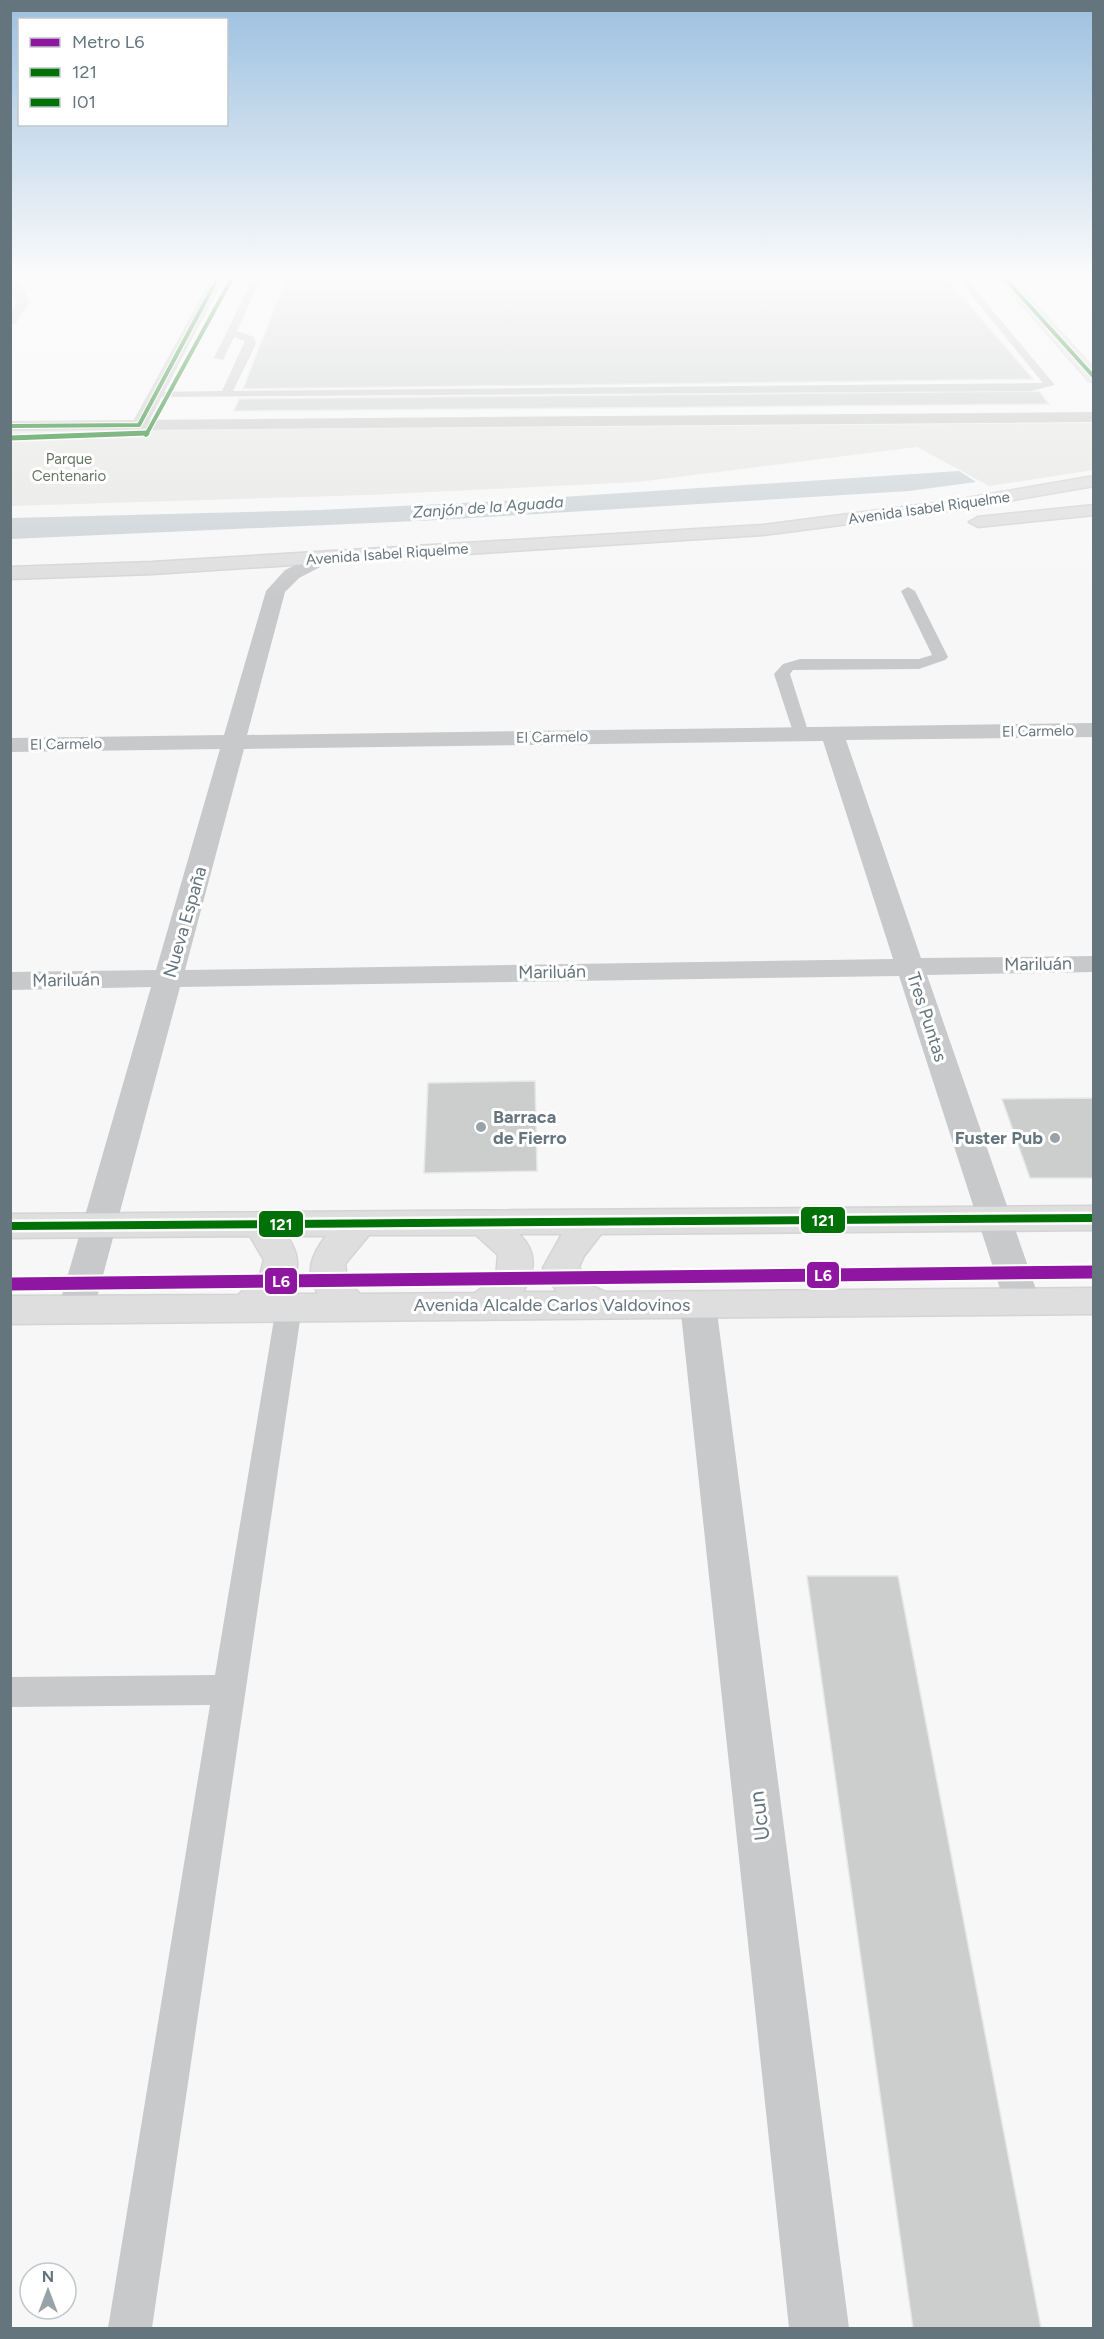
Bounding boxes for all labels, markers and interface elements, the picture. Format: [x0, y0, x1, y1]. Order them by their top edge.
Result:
legend [18, 18, 228, 126]
text: Metro L6 [72, 31, 144, 53]
text: 121 [72, 61, 97, 83]
text: I01 [72, 91, 96, 113]
park label: Parque Centenario [32, 450, 107, 485]
street label: Avenida Isabel Riquelme [847, 488, 1011, 528]
water label: Zanjón de la Aguada [412, 492, 564, 522]
street label: Avenida Isabel Riquelme [305, 539, 469, 569]
street label: El Carmelo [1002, 721, 1075, 741]
street label: El Carmelo [516, 727, 589, 747]
street label: El Carmelo [30, 734, 103, 754]
street label: Nueva España [159, 864, 211, 980]
street label: Mariluán [1004, 952, 1072, 976]
street label: Mariluán [518, 960, 586, 984]
street label: Mariluán [32, 968, 100, 992]
street label: Tres Puntas [902, 970, 952, 1064]
place label: Barraca de Fierro [493, 1106, 567, 1149]
marker: Barraca de Fierro [474, 1120, 488, 1134]
place label: Fuster Pub [955, 1127, 1043, 1149]
marker: Fuster Pub [1048, 1131, 1062, 1145]
line badge: 121 [800, 1206, 846, 1234]
line badge: 121 [258, 1210, 304, 1238]
text: 121 [812, 1211, 834, 1230]
text: 121 [270, 1215, 292, 1234]
line badge: L6 [806, 1261, 840, 1289]
text: L6 [814, 1266, 832, 1285]
line badge: L6 [264, 1267, 298, 1295]
text: L6 [272, 1272, 290, 1291]
street label: Avenida Alcalde Carlos Valdovinos [414, 1294, 690, 1316]
street label: Ucun [744, 1790, 774, 1842]
north arrow [18, 2261, 78, 2321]
text: N [42, 2267, 54, 2286]

